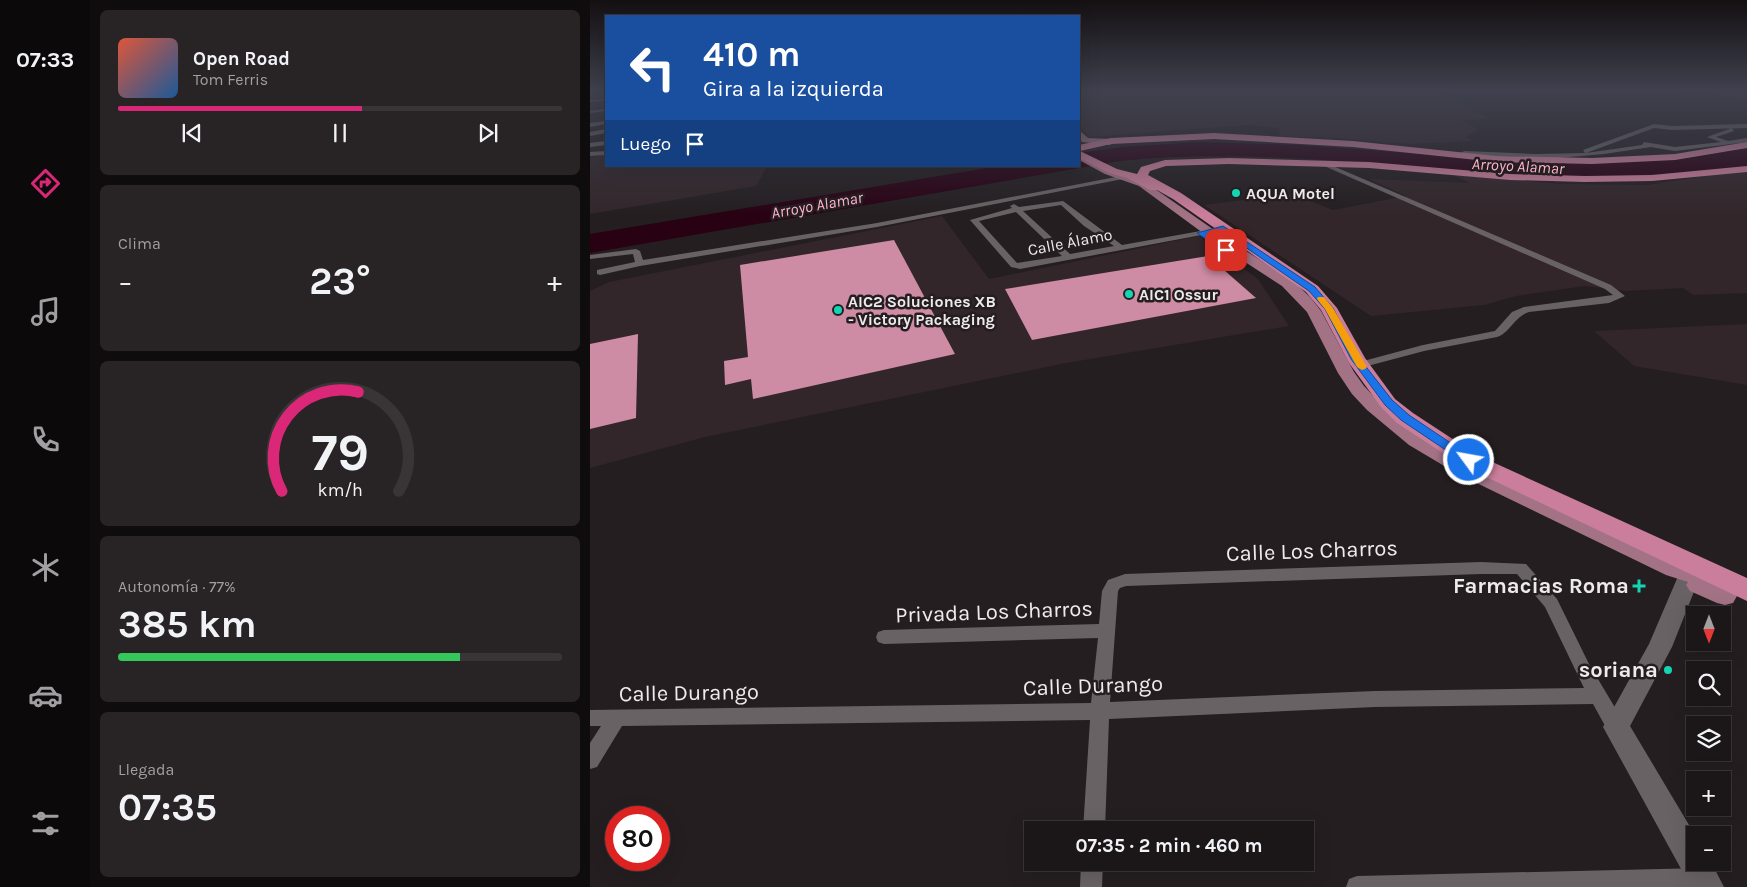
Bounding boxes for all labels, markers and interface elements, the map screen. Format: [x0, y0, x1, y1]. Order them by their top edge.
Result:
text: 410 m [703, 34, 801, 75]
icon: left [620, 35, 685, 100]
text: 07:33 [16, 47, 74, 73]
text: Open Road [193, 48, 290, 70]
text: Tom Ferris [193, 70, 268, 89]
text: Gira a la izquierda [703, 76, 884, 102]
icon: previous [178, 119, 206, 147]
icon: pause [326, 119, 354, 147]
icon: next [474, 119, 502, 147]
icon: arrive [681, 130, 709, 158]
text: Luego [620, 133, 671, 155]
water label: Arroyo Alamar [1471, 154, 1565, 178]
icon: directions [28, 166, 63, 201]
place label: AQUA Motel [1246, 184, 1335, 203]
marker: AQUA Motel [1230, 187, 1242, 199]
water label: Arroyo Alamar [770, 188, 865, 222]
street label: Calle Álamo [1026, 224, 1114, 260]
pin [1205, 229, 1247, 271]
text: Clima [118, 234, 161, 253]
icon: arrive [1212, 236, 1240, 264]
text: 23° [309, 259, 371, 304]
text: − [118, 265, 133, 298]
text: + [547, 265, 562, 298]
place label: AIC1 Ossur [1139, 285, 1219, 304]
marker: AIC1 Ossur [1123, 288, 1135, 300]
place label: AIC2 Soluciones XB - Victory Packaging [848, 292, 996, 329]
icon: music [28, 294, 63, 329]
marker: AIC2 Soluciones XB - Victory Packaging [832, 304, 844, 316]
icon: phone [28, 422, 63, 457]
text: 79 [311, 422, 369, 483]
position arrow [1442, 433, 1494, 485]
text: km/h [317, 480, 363, 501]
street label: Calle Los Charros [1226, 535, 1398, 567]
icon: climate [28, 550, 63, 585]
place label: Farmacias Roma [1453, 573, 1629, 599]
text: Autonomía · 77% [118, 577, 236, 596]
marker: Farmacias Roma [1633, 580, 1645, 592]
street label: Privada Los Charros [895, 596, 1093, 628]
text: 385 km [118, 602, 256, 647]
north arrow [1686, 606, 1731, 651]
map controls [1686, 606, 1731, 871]
place label: soriana [1579, 657, 1658, 683]
button: search [1686, 661, 1731, 706]
marker: soriana [1662, 664, 1674, 676]
street label: Calle Durango [1023, 671, 1163, 701]
icon: car [28, 678, 63, 713]
street label: Calle Durango [619, 679, 759, 707]
button: layers [1686, 716, 1731, 761]
text: Llegada [118, 760, 174, 779]
button: + [1686, 771, 1731, 816]
text: 07:35 [118, 785, 217, 830]
icon: filters [28, 806, 63, 841]
speed limit sign: 80 [605, 806, 670, 871]
button: − [1686, 826, 1731, 871]
text: 07:35 · 2 min · 460 m [1076, 835, 1262, 857]

